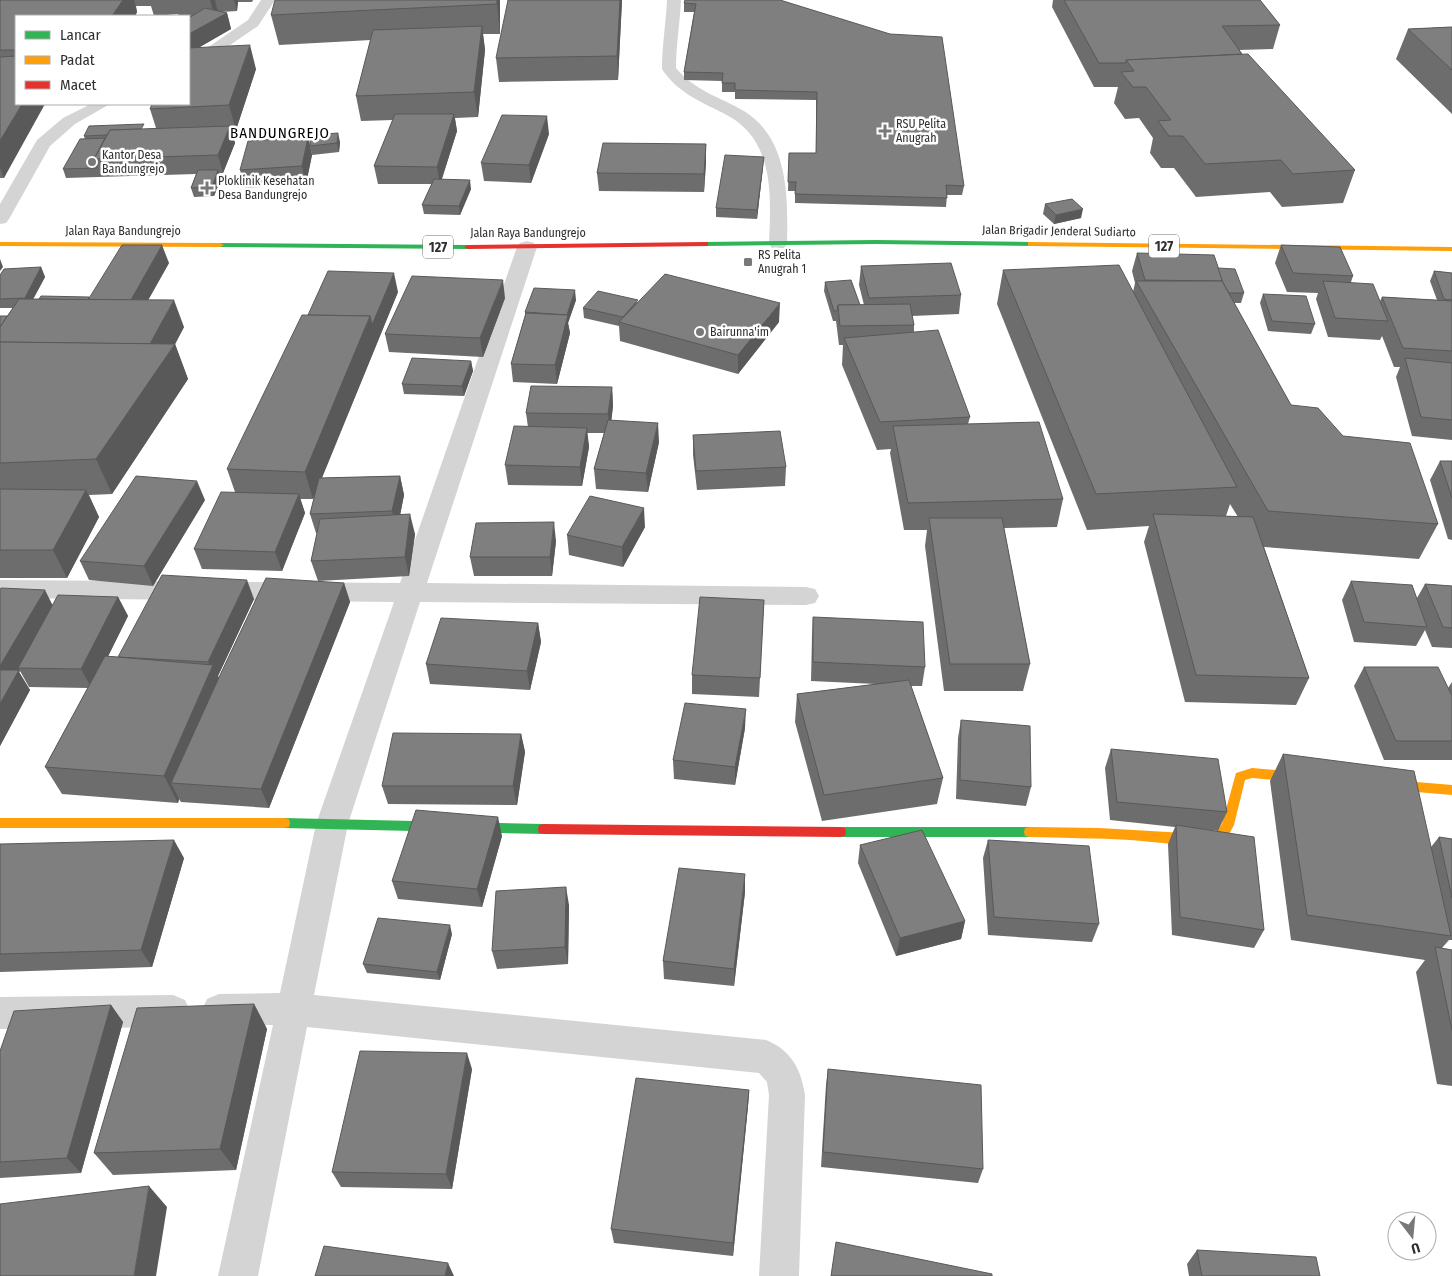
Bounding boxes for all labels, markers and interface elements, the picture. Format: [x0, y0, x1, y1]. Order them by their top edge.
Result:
legend [15, 15, 190, 105]
text: Lancar [60, 26, 101, 44]
text: Padat [60, 51, 95, 69]
text: Macet [60, 76, 97, 94]
place label: RSU Pelita Anugrah [896, 117, 946, 145]
district label: BANDUNGREJO [230, 124, 330, 142]
marker: RSU Pelita Anugrah [878, 124, 892, 138]
place label: Kantor Desa Bandungrejo [102, 148, 165, 176]
marker: Kantor Desa Bandungrejo [86, 156, 98, 168]
place label: Ploklinik Kesehatan Desa Bandungrejo [218, 174, 315, 202]
marker: Ploklinik Kesehatan Desa Bandungrejo [200, 181, 214, 195]
street label: Jalan Brigadir Jenderal Sudiarto [982, 223, 1136, 239]
street label: Jalan Raya Bandungrejo [65, 224, 181, 238]
street label: Jalan Raya Bandungrejo [470, 226, 586, 240]
road number: 127 [1149, 235, 1179, 258]
road number: 127 [423, 236, 453, 258]
place label: RS Pelita Anugrah 1 [758, 248, 806, 276]
marker: RS Pelita Anugrah 1 [742, 256, 754, 268]
place label: Bairunna'im [710, 325, 769, 339]
marker: Bairunna'im [694, 326, 706, 338]
north arrow [1387, 1211, 1437, 1261]
text: U [1409, 1239, 1422, 1257]

